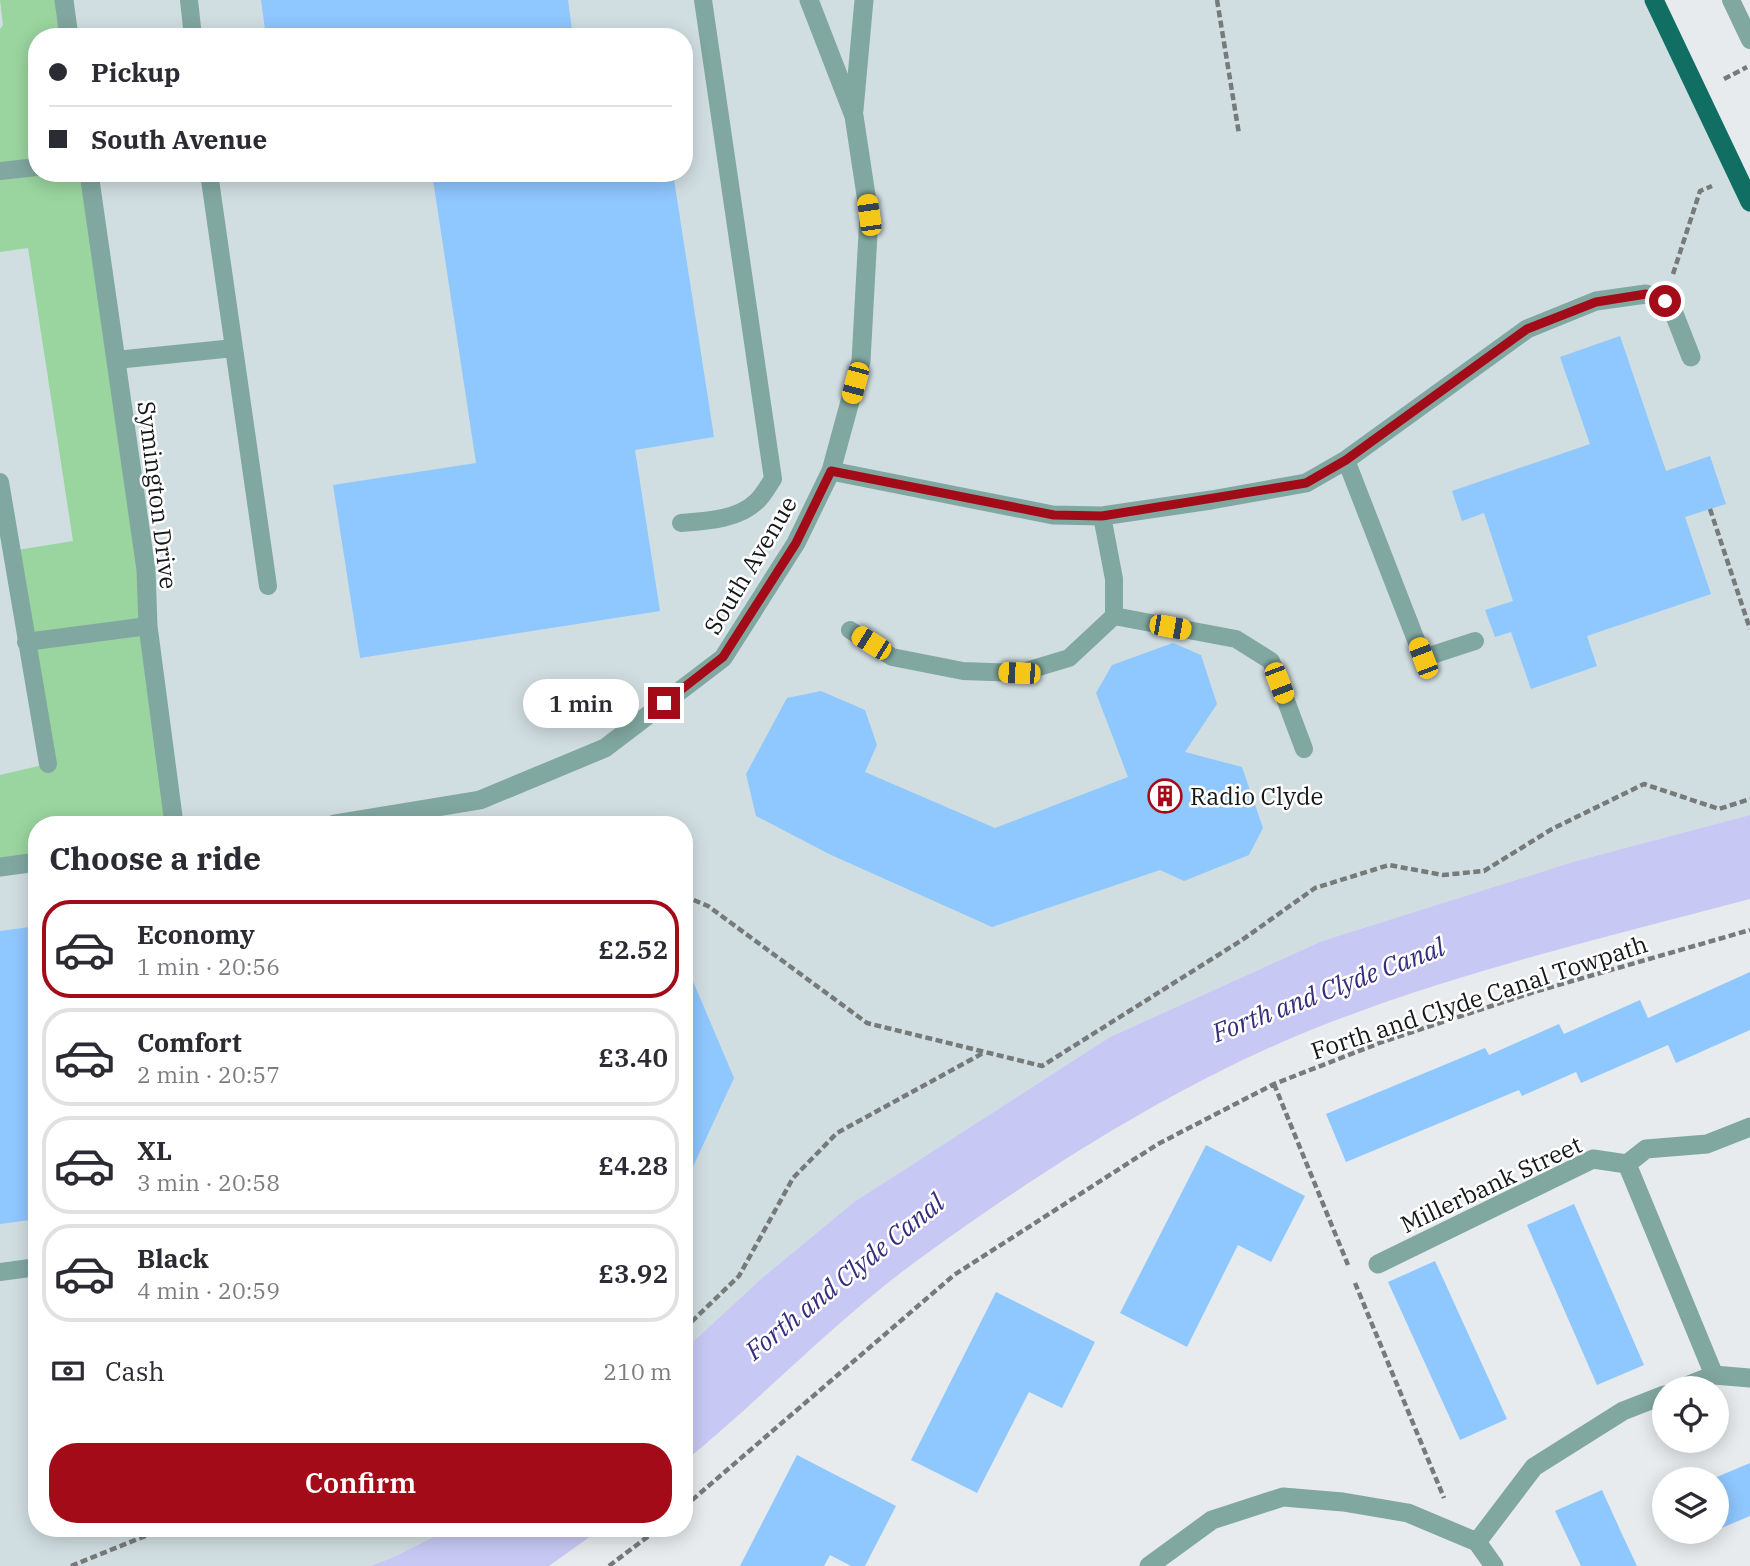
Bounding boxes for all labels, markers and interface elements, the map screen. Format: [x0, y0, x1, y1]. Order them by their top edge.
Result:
text: Pickup [91, 55, 181, 89]
text: South Avenue [91, 122, 267, 156]
car [856, 193, 883, 237]
route start [1649, 285, 1681, 317]
car [840, 360, 871, 406]
street label: Symington Drive [131, 399, 185, 591]
street label: South Avenue [696, 490, 804, 640]
car [1148, 613, 1193, 641]
car [848, 623, 895, 663]
car [1406, 635, 1441, 681]
car [1262, 660, 1297, 706]
car [998, 662, 1041, 684]
callout: 1 min [524, 678, 640, 728]
route end [648, 687, 680, 719]
text: 1 min [549, 688, 613, 718]
building icon: Radio Clyde [1146, 777, 1184, 815]
place label: Radio Clyde [1190, 780, 1323, 812]
text: Choose a ride [49, 837, 261, 879]
text: Economy [137, 917, 255, 951]
icon: car [53, 918, 116, 981]
street label: Forth and Clyde Canal Towpath [1307, 927, 1651, 1067]
water label: Forth and Clyde Canal [1206, 929, 1450, 1049]
text: £2.52 [599, 932, 668, 966]
text: 1 min · 20:56 [137, 951, 280, 981]
text: Comfort [137, 1025, 242, 1059]
icon: car [53, 1026, 116, 1089]
text: £3.40 [599, 1040, 668, 1074]
text: 2 min · 20:57 [137, 1059, 280, 1089]
street label: Millerbank Street [1395, 1128, 1587, 1240]
text: XL [137, 1133, 172, 1167]
icon: car [53, 1134, 116, 1197]
text: £4.28 [599, 1148, 668, 1182]
text: 3 min · 20:58 [137, 1167, 280, 1197]
water label: Forth and Clyde Canal [737, 1185, 951, 1367]
text: Black [137, 1241, 209, 1275]
icon: car [53, 1242, 116, 1305]
text: £3.92 [599, 1256, 668, 1290]
text: 4 min · 20:59 [137, 1275, 280, 1305]
icon: cash [49, 1352, 87, 1390]
text: Cash [105, 1354, 165, 1388]
text: 210 m [603, 1356, 672, 1386]
map controls [1652, 1376, 1729, 1544]
button: locate [1652, 1376, 1729, 1453]
button: Confirm [49, 1443, 672, 1523]
button: layers [1652, 1467, 1729, 1544]

